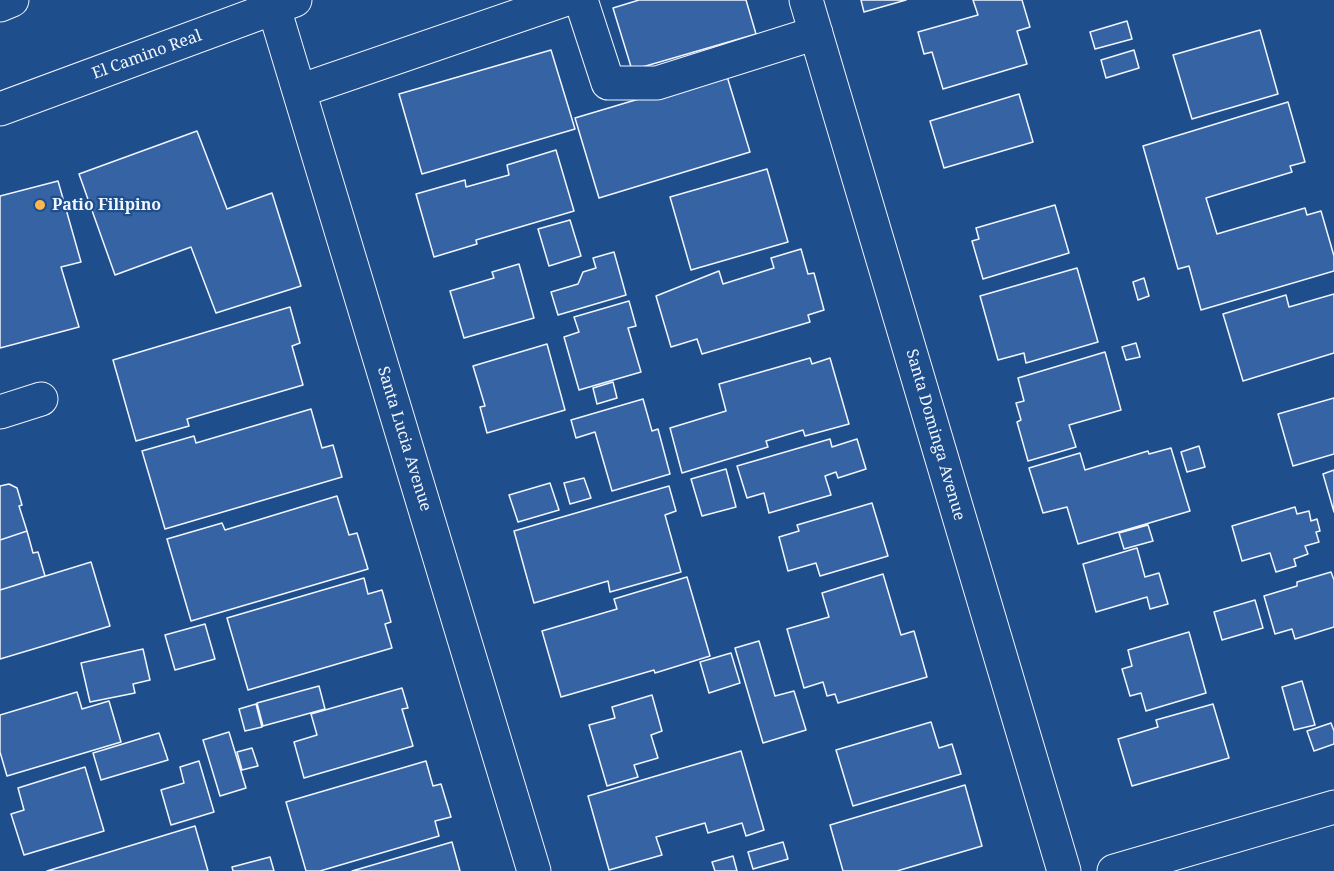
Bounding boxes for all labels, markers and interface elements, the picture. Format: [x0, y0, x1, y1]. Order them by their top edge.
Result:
street label: El Camino Real [90, 26, 204, 84]
place label: Patio Filipino [52, 195, 161, 215]
marker: Patio Filipino [33, 198, 47, 212]
street label: Santa Dominga Avenue [901, 347, 969, 523]
street label: Santa Lucia Avenue [373, 364, 435, 514]

